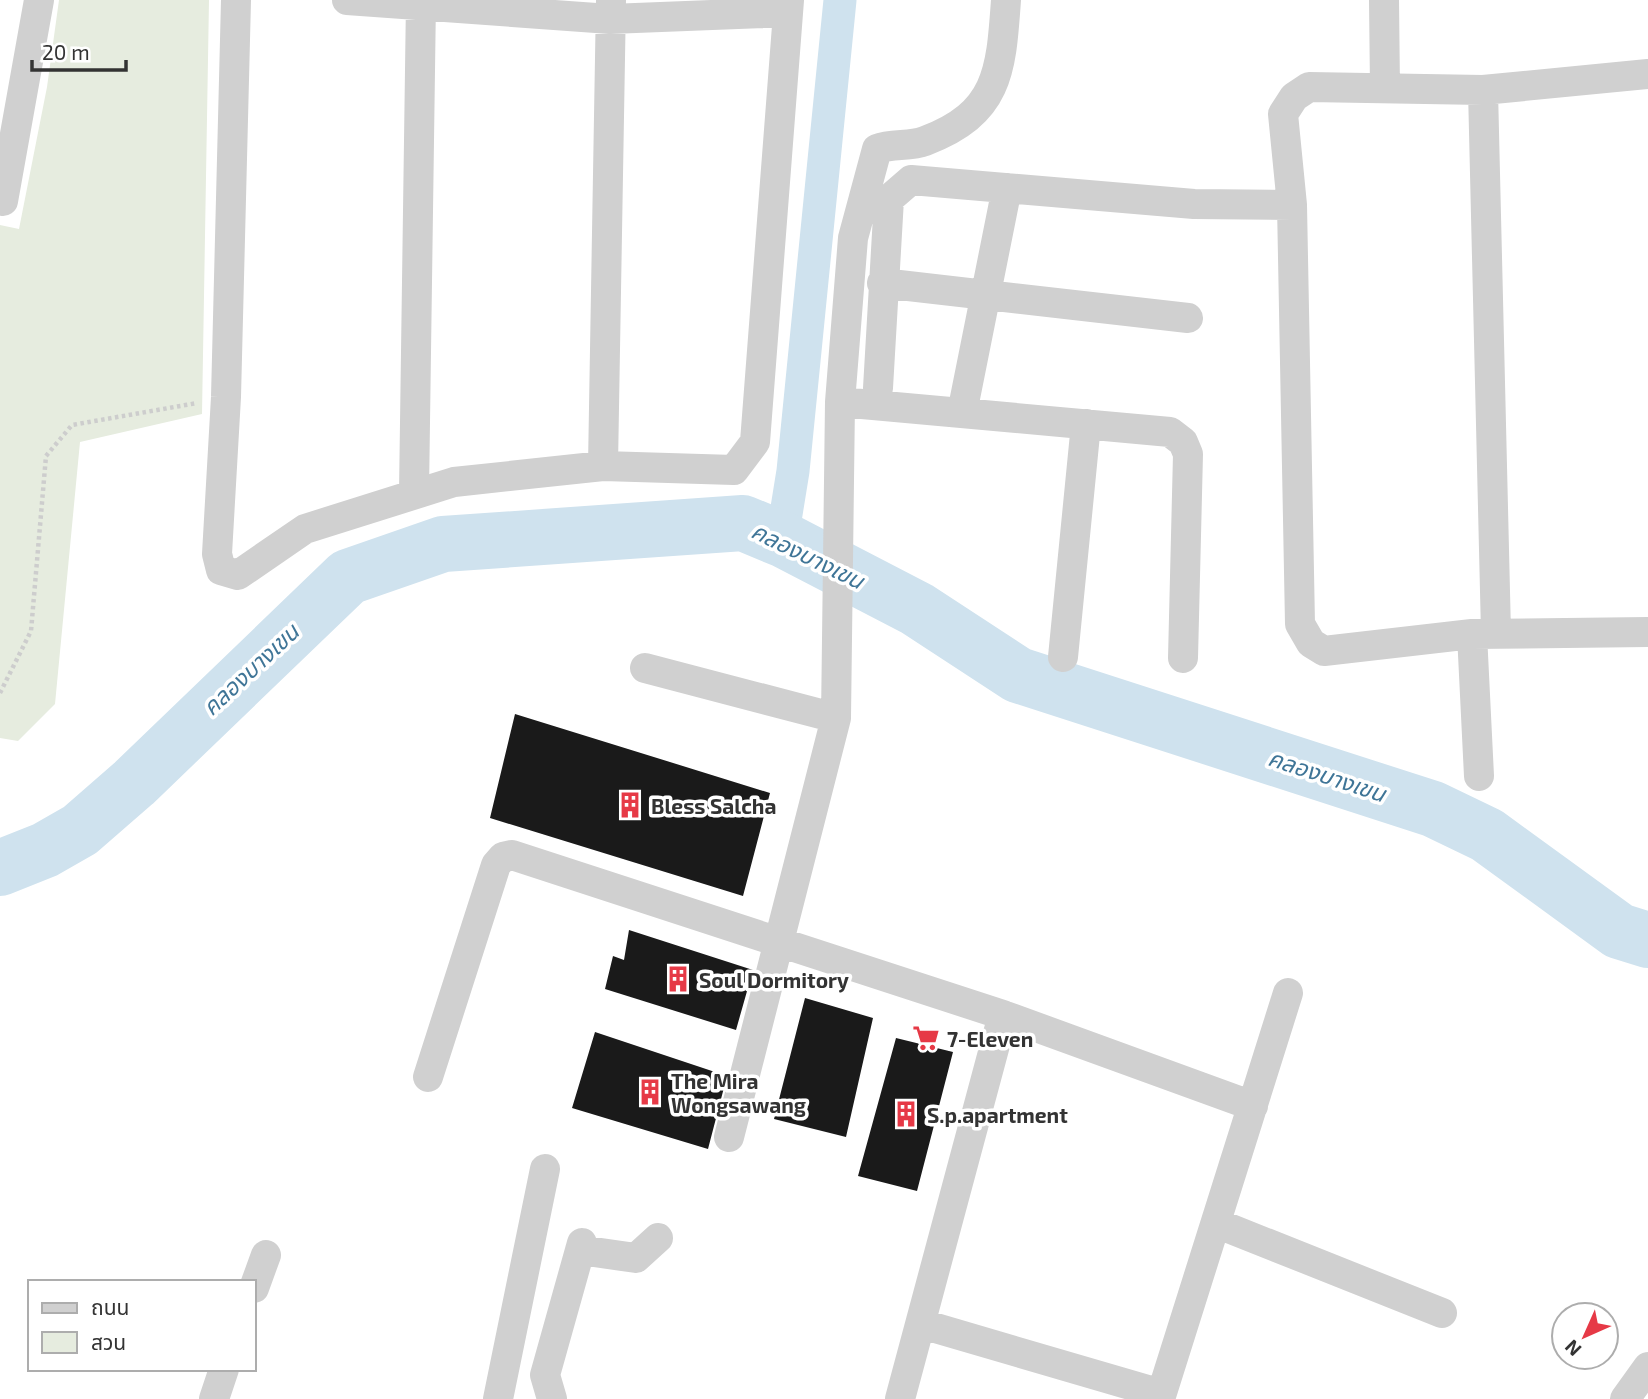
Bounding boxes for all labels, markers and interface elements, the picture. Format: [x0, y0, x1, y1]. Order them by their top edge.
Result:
scale bar [32, 28, 126, 72]
text: 20 m [42, 39, 90, 64]
water label: คลองบางเขน [747, 516, 870, 595]
water label: คลองบางเขน [196, 616, 305, 721]
water label: คลองบางเขน [1265, 743, 1391, 808]
building icon: Bless Salcha [615, 790, 645, 820]
place label: Bless Salcha [651, 793, 776, 818]
building icon: Soul Dormitory [663, 964, 693, 994]
place label: Soul Dormitory [699, 967, 849, 993]
supermarket icon: 7-Eleven [911, 1023, 941, 1053]
place label: 7-Eleven [947, 1026, 1033, 1051]
place label: The Mira Wongsawang [671, 1068, 806, 1117]
building icon: The Mira Wongsawang [635, 1077, 665, 1107]
building icon: S.p.apartment [891, 1099, 921, 1129]
place label: S.p.apartment [927, 1102, 1068, 1127]
legend [28, 1280, 256, 1371]
text: ถนน [91, 1294, 129, 1319]
north arrow [1550, 1301, 1620, 1371]
text: สวน [91, 1329, 126, 1354]
text: N [1560, 1335, 1586, 1361]

